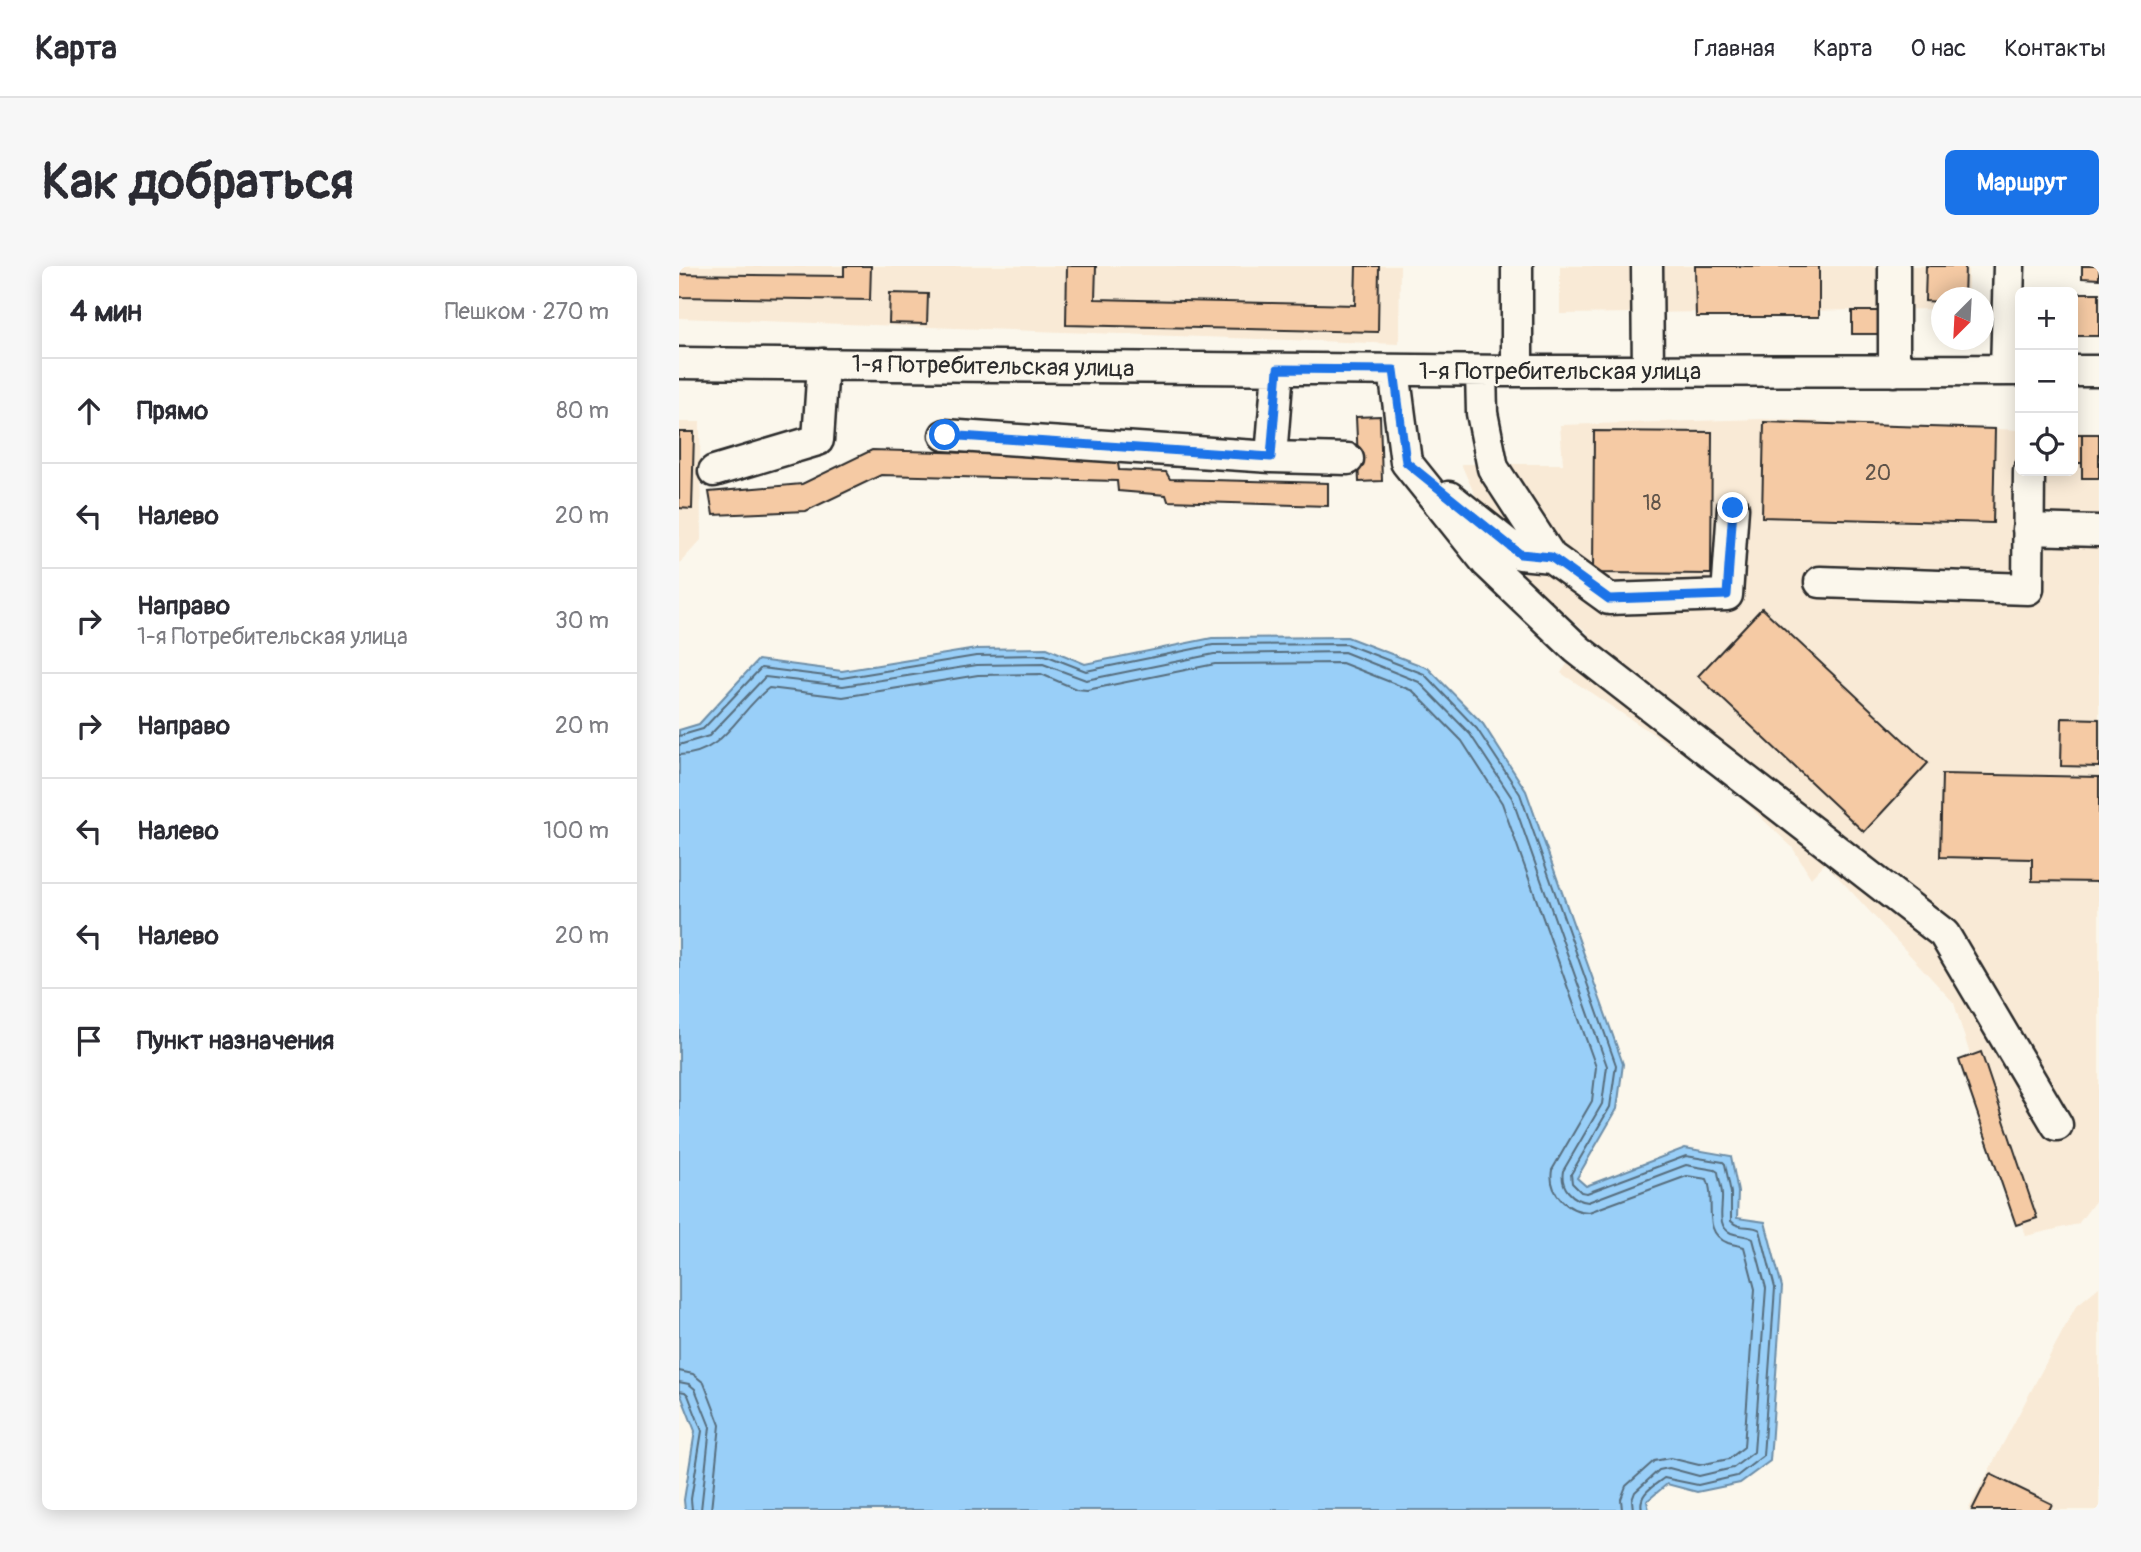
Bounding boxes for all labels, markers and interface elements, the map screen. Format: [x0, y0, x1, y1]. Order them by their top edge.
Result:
text: Карта [35, 28, 117, 69]
text: Главная [1694, 34, 1775, 63]
text: Карта [1813, 34, 1873, 63]
text: О нас [1911, 34, 1966, 63]
text: Контакты [2004, 34, 2106, 63]
button: Маршрут [1945, 150, 2099, 215]
text: Как добраться [42, 152, 354, 213]
north arrow [1931, 287, 1994, 350]
map controls [2015, 287, 2078, 476]
button: + [2015, 287, 2078, 350]
text: 4 мин [70, 293, 142, 330]
text: Пешком · 270 m [445, 297, 609, 326]
street label: 1-я Потребительская улица [851, 350, 1134, 383]
button: − [2015, 350, 2078, 413]
street label: 1-я Потребительская улица [1419, 357, 1701, 386]
icon: ahead [70, 392, 108, 430]
text: Прямо [137, 395, 208, 427]
text: 80 m [556, 396, 609, 425]
button: locate [2015, 413, 2078, 476]
route start [929, 419, 960, 450]
house number: 20 [1865, 460, 1891, 487]
house number: 18 [1643, 490, 1661, 517]
route end [1717, 492, 1748, 523]
icon: left [70, 497, 108, 535]
text: Налево [137, 500, 219, 532]
text: 20 m [555, 501, 609, 530]
text: Направо [137, 590, 230, 622]
icon: right [70, 602, 108, 640]
text: 30 m [555, 606, 609, 635]
text: 1-я Потребительская улица [137, 622, 408, 651]
icon: right [70, 707, 108, 745]
text: Направо [137, 710, 230, 742]
text: 20 m [555, 711, 609, 740]
icon: left [70, 812, 108, 850]
text: Налево [137, 815, 219, 847]
text: 100 m [543, 816, 609, 845]
icon: left [70, 917, 108, 955]
text: Налево [137, 920, 219, 952]
text: 20 m [555, 921, 609, 950]
icon: arrive [70, 1022, 108, 1060]
text: Пункт назначения [137, 1025, 334, 1057]

